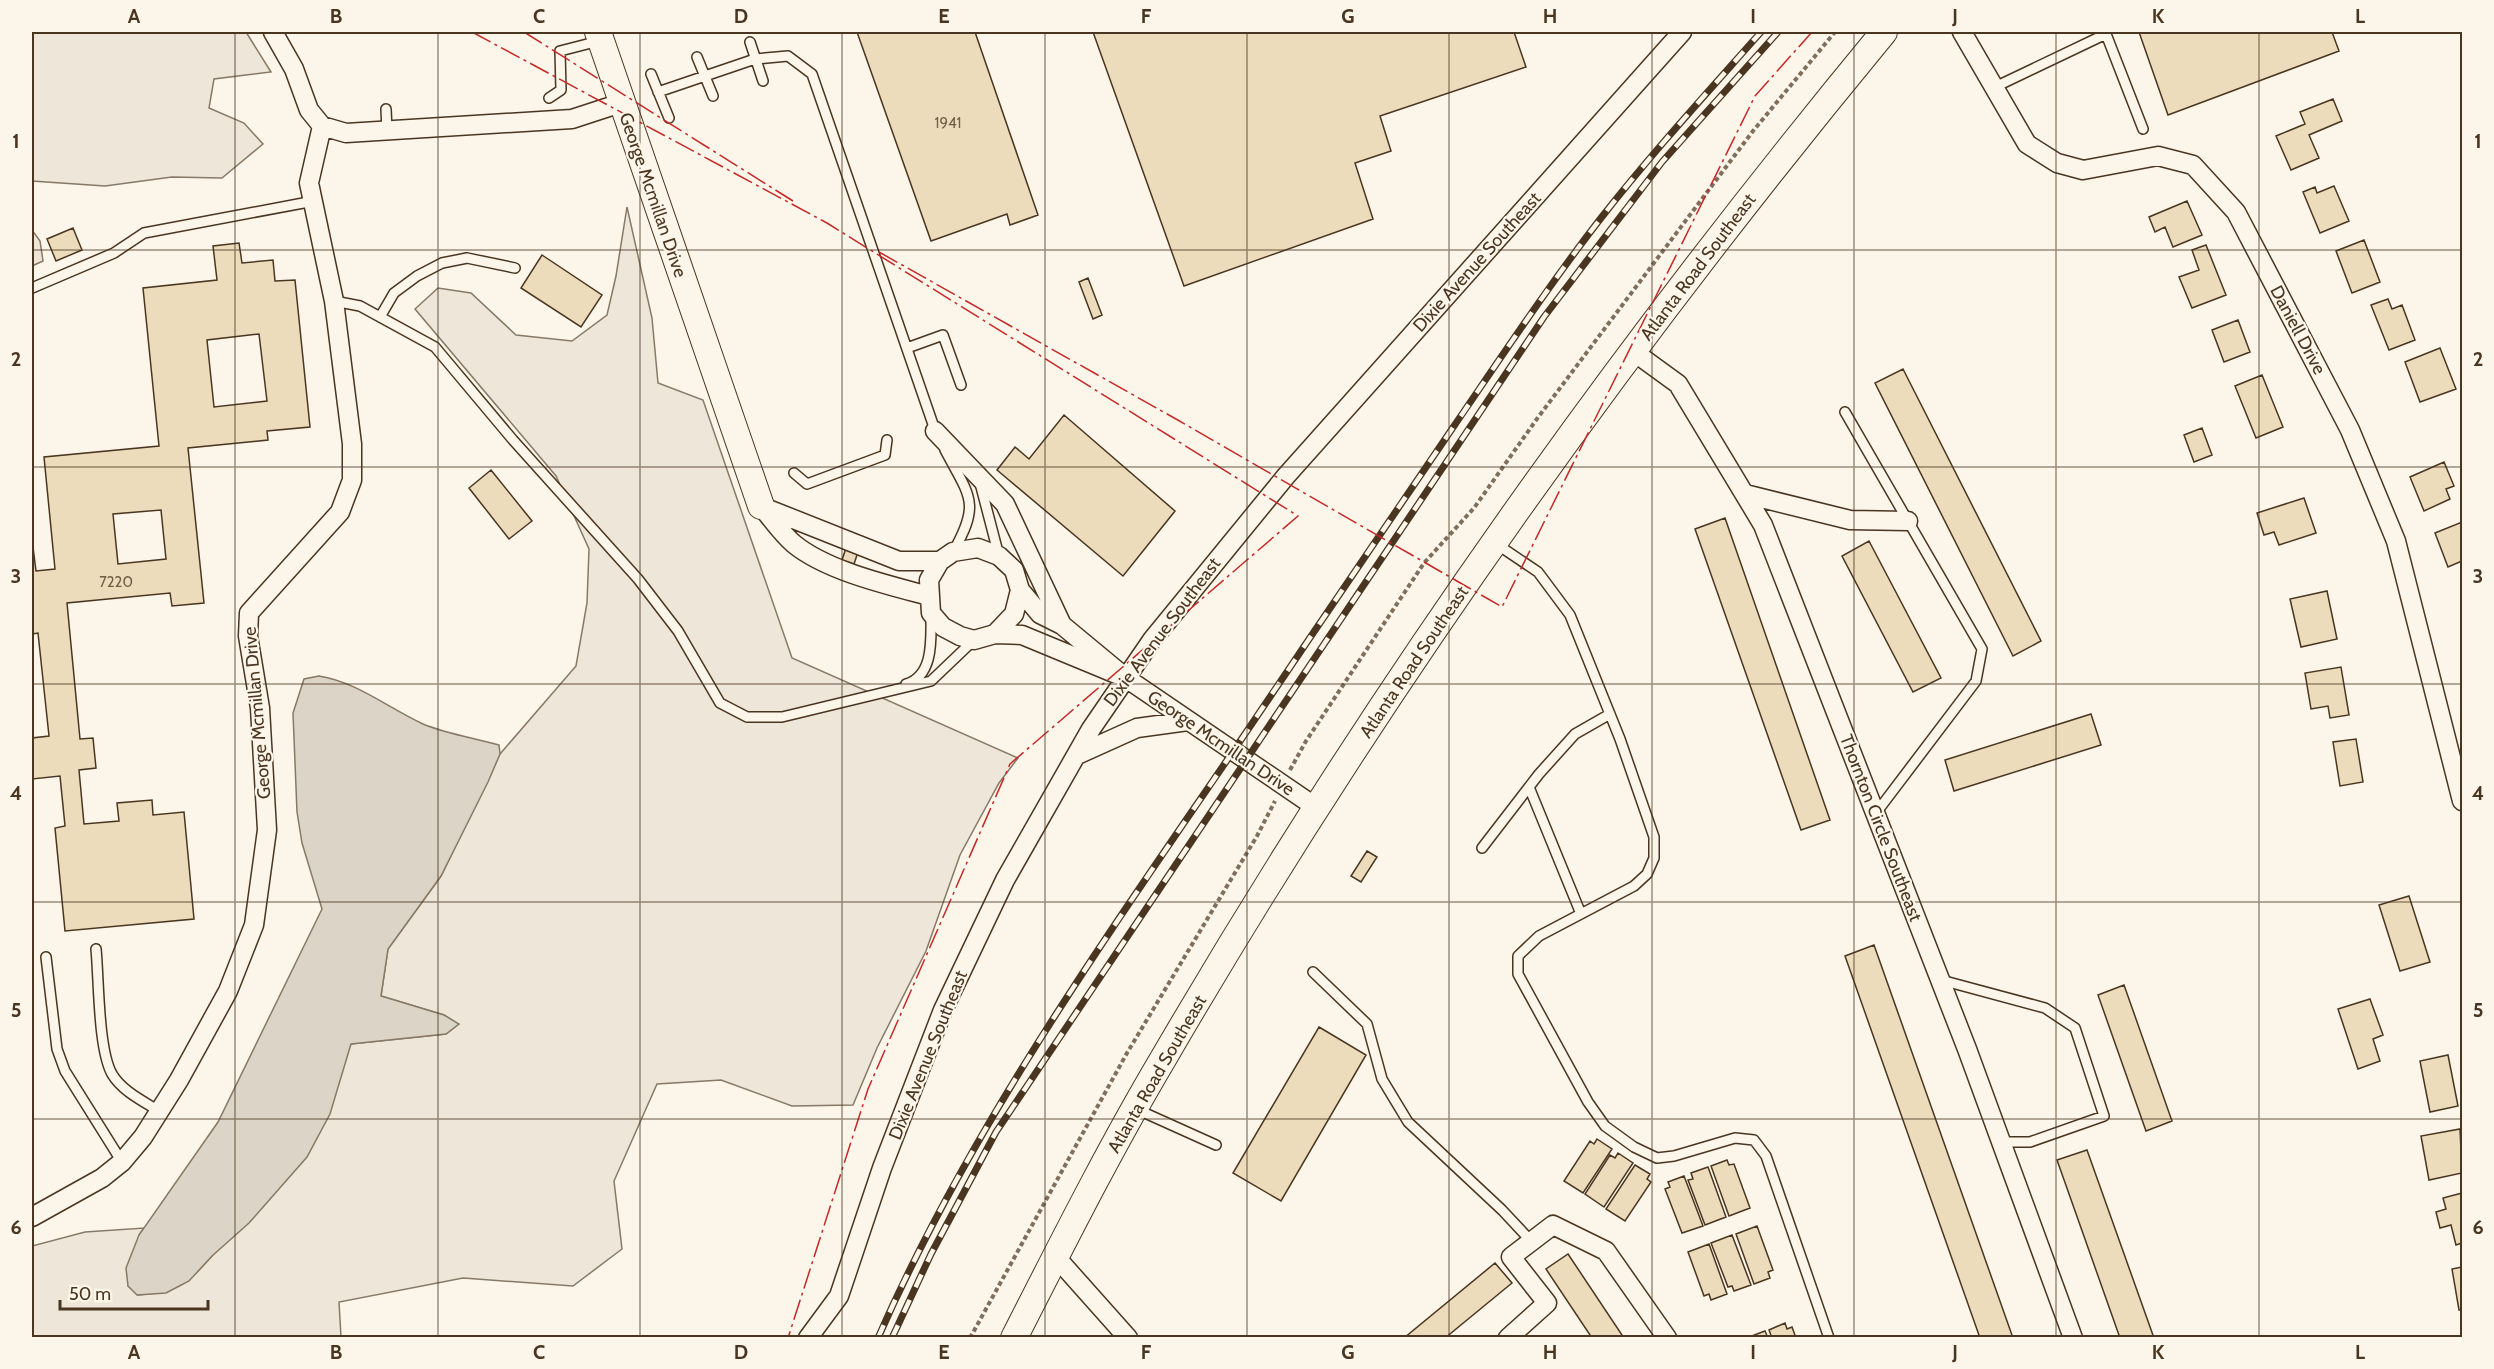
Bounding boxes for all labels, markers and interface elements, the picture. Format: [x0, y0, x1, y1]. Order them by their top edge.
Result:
text: A [128, 4, 141, 28]
text: B [330, 4, 342, 28]
text: C [533, 4, 545, 28]
text: D [734, 4, 748, 28]
text: E [938, 4, 950, 28]
text: F [1141, 4, 1152, 28]
text: G [1341, 4, 1355, 28]
text: H [1543, 4, 1557, 28]
text: I [1750, 4, 1756, 28]
text: J [1951, 4, 1958, 28]
text: K [2152, 4, 2165, 28]
text: L [2355, 4, 2365, 28]
street label: George Mcmillan Drive [614, 110, 692, 280]
house number: 1941 [935, 114, 961, 132]
text: 1 [12, 129, 20, 153]
text: 1 [2474, 129, 2482, 153]
street label: Dixie Avenue Southeast [1408, 188, 1546, 336]
street label: Atlanta Road Southeast [1636, 189, 1760, 345]
street label: Daniell Drive [2265, 282, 2331, 378]
text: 2 [11, 347, 21, 371]
text: 2 [2473, 347, 2483, 371]
street label: Dixie Avenue Southeast [1099, 553, 1225, 711]
text: 3 [11, 564, 21, 588]
text: 3 [2473, 564, 2483, 588]
house number: 7220 [99, 573, 133, 591]
street label: Atlanta Road Southeast [1355, 582, 1473, 742]
street label: George Mcmillan Drive [239, 626, 275, 800]
street label: George Mcmillan Drive [1143, 686, 1299, 800]
street label: Thornton Circle Southeast [1835, 731, 1927, 925]
text: 4 [10, 781, 22, 805]
text: 4 [2472, 781, 2484, 805]
street label: Dixie Avenue Southeast [884, 967, 972, 1143]
street label: Atlanta Road Southeast [1103, 991, 1211, 1157]
text: 5 [11, 998, 21, 1022]
text: 5 [2473, 998, 2483, 1022]
text: 6 [10, 1215, 22, 1239]
text: 6 [2472, 1215, 2484, 1239]
scale bar [60, 1273, 208, 1311]
text: 50 m [69, 1283, 111, 1305]
text: A [128, 1340, 141, 1364]
text: B [330, 1340, 342, 1364]
text: C [533, 1340, 545, 1364]
text: D [734, 1340, 748, 1364]
text: E [938, 1340, 950, 1364]
text: F [1141, 1340, 1152, 1364]
text: G [1341, 1340, 1355, 1364]
text: H [1543, 1340, 1557, 1364]
text: I [1750, 1340, 1756, 1364]
text: J [1951, 1340, 1958, 1364]
text: K [2152, 1340, 2165, 1364]
text: L [2355, 1340, 2365, 1364]

